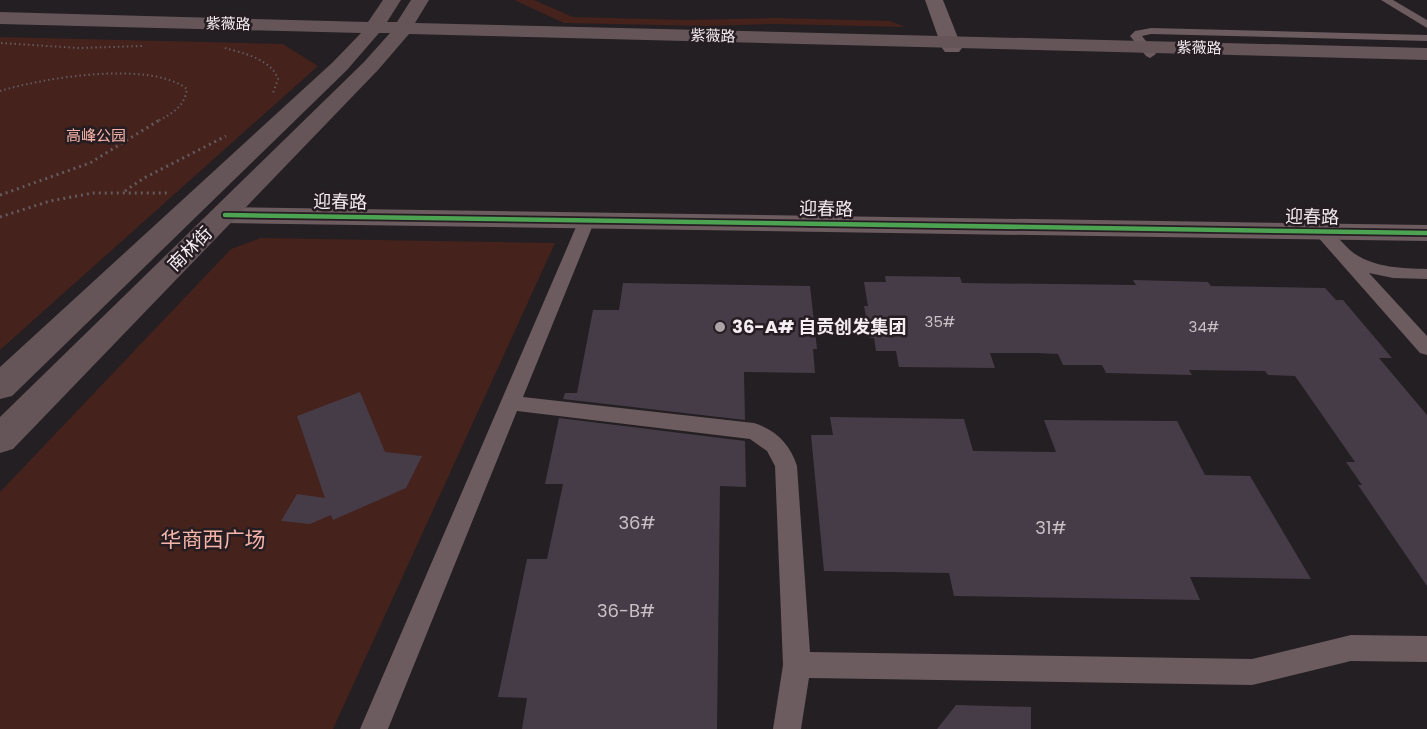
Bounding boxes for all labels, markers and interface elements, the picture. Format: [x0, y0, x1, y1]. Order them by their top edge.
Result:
street label: 紫薇路 [205, 13, 251, 34]
street label: 紫薇路 [690, 24, 736, 47]
street label: 紫薇路 [1176, 37, 1222, 58]
park label: 高峰公园 [66, 125, 126, 146]
street label: 迎春路 [313, 189, 367, 214]
street label: 迎春路 [799, 196, 853, 221]
street label: 迎春路 [1285, 204, 1339, 229]
street label: 南林街 [162, 221, 218, 277]
house number: 35# [925, 311, 955, 332]
place label: 36-A# 自贡创发集团 [732, 314, 906, 339]
house number: 34# [1189, 316, 1219, 337]
marker: 36-A# 自贡创发集团 [713, 320, 727, 334]
house number: 36# [618, 510, 656, 535]
house number: 31# [1035, 515, 1067, 540]
park label: 华商西广场 [161, 525, 266, 554]
house number: 36-B# [597, 598, 655, 623]

